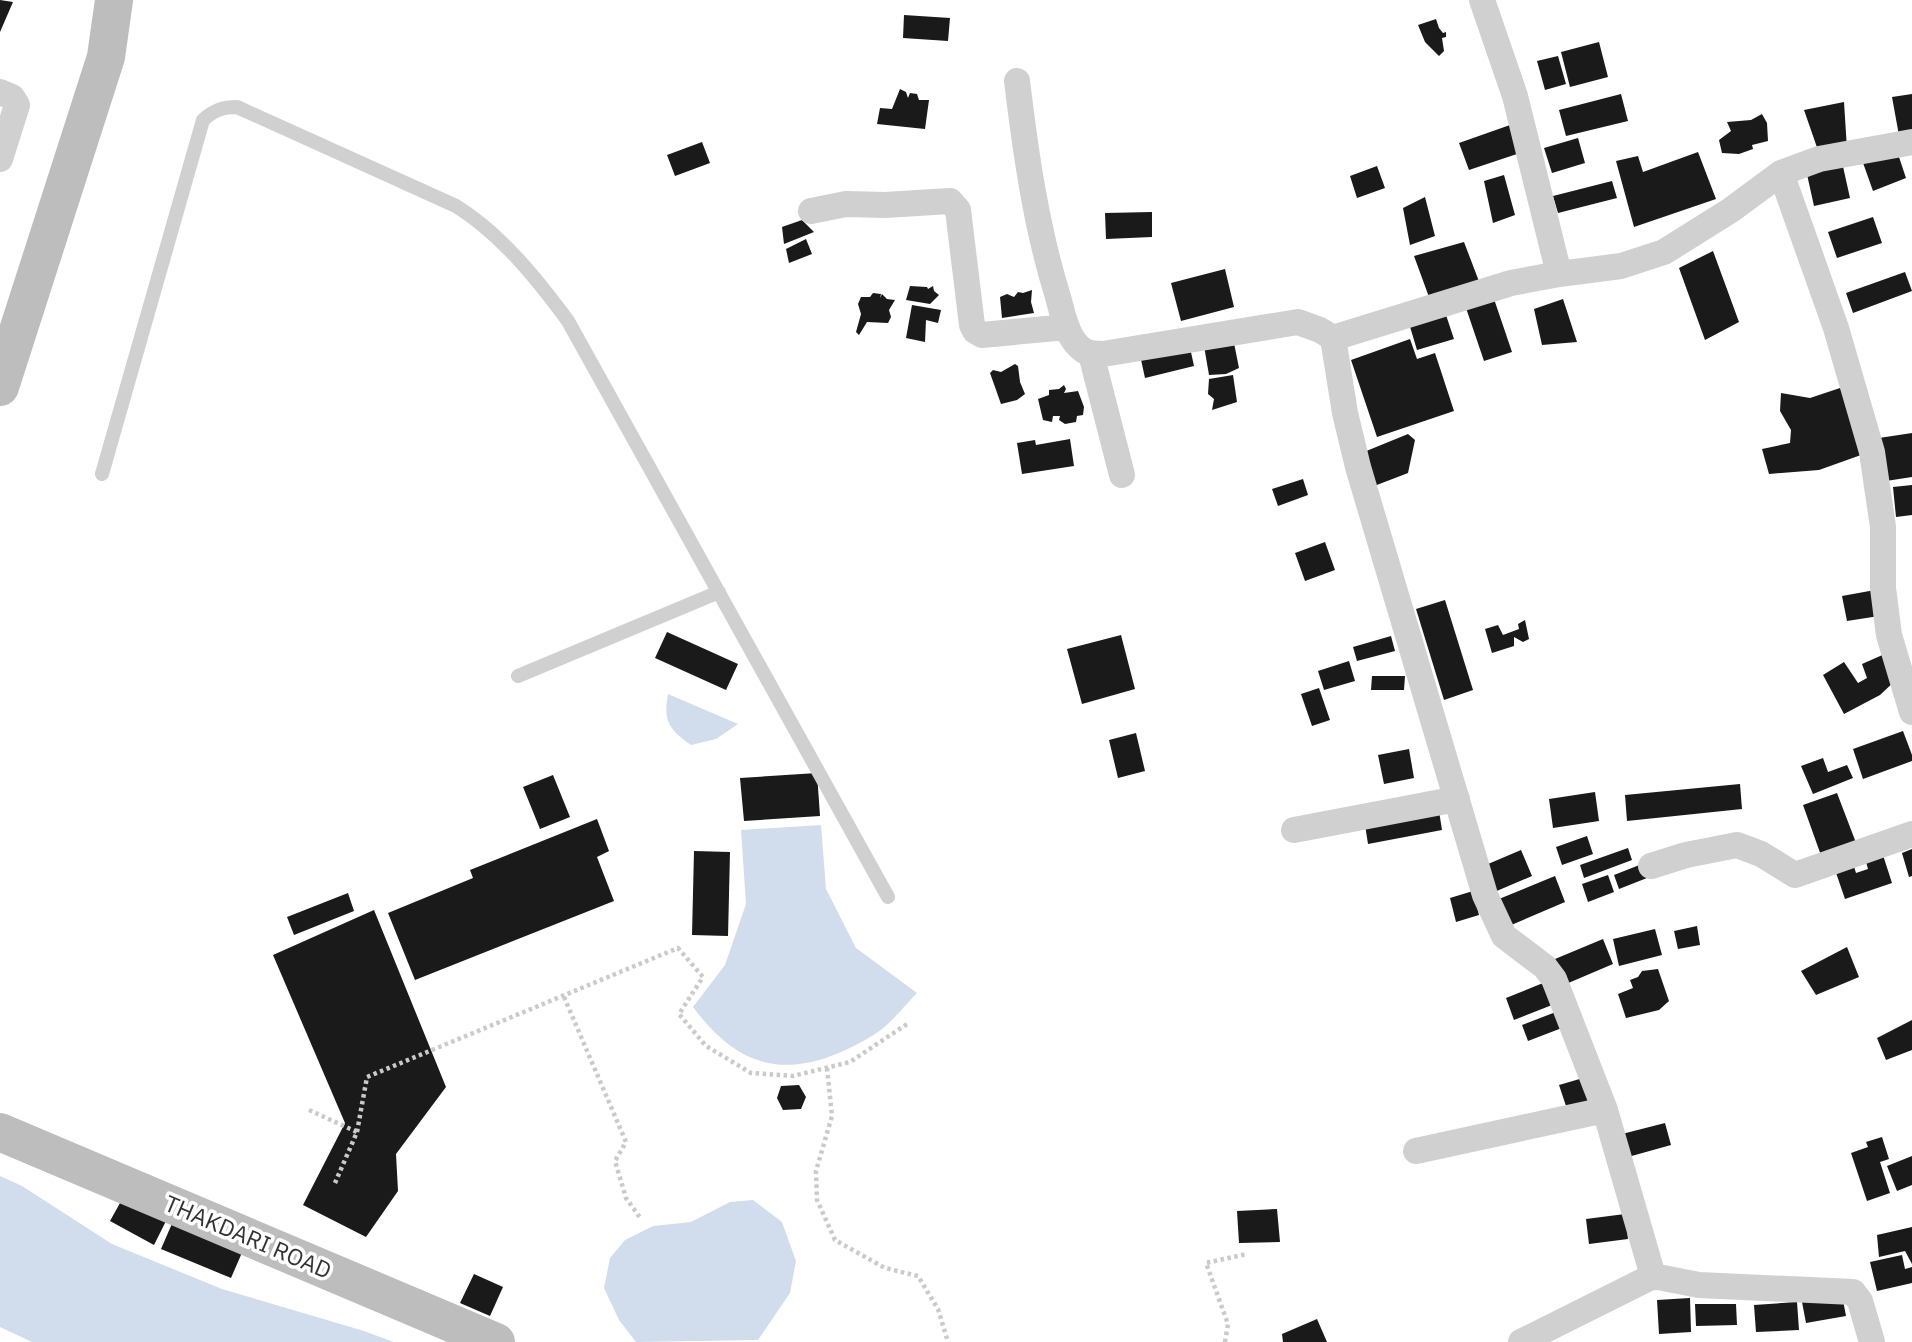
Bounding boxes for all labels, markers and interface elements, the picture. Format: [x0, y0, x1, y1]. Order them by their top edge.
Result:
street label: THAKDARI ROAD [160, 1187, 336, 1285]

